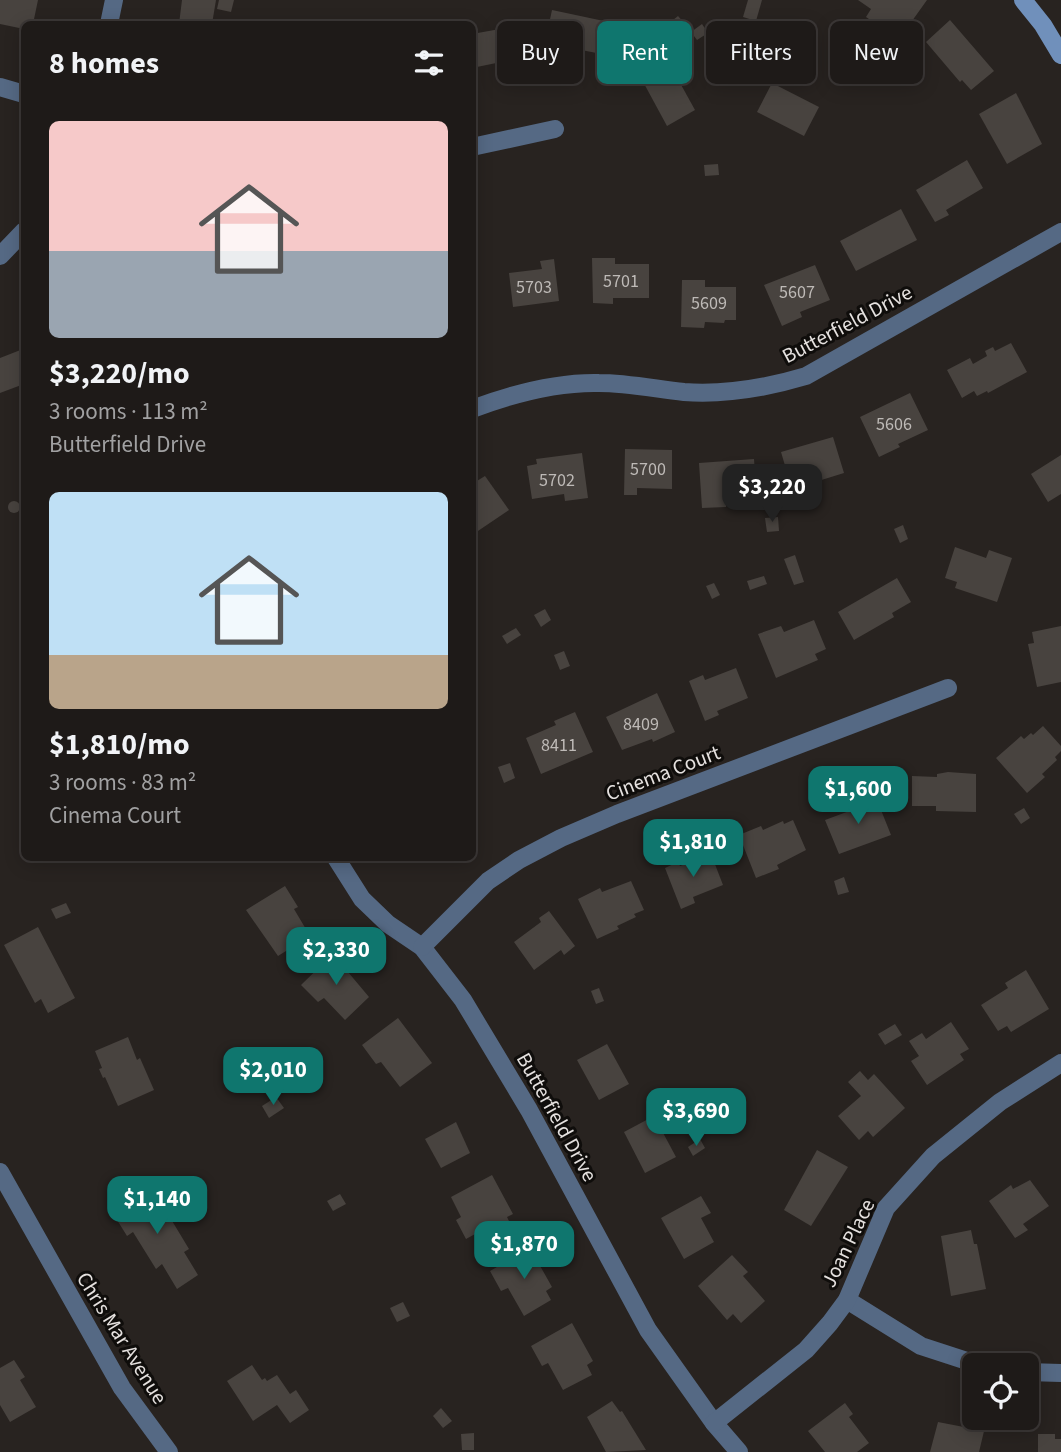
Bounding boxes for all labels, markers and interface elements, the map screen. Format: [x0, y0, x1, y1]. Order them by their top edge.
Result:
chip: Buy [497, 21, 583, 84]
chip: Rent [597, 21, 692, 84]
chip: Filters [706, 21, 816, 84]
chip: New [830, 21, 923, 84]
text: 8 homes [49, 42, 159, 85]
icon: filters [410, 44, 448, 82]
icon: home [186, 166, 312, 292]
house number: 5701 [603, 269, 639, 294]
house number: 5703 [516, 275, 552, 300]
street label: Butterfield Drive [777, 277, 917, 371]
house number: 5607 [779, 280, 815, 305]
house number: 5609 [691, 291, 727, 316]
text: $3,220/mo [49, 352, 190, 395]
text: 3 rooms · 113 m² [49, 395, 208, 428]
house number: 5606 [876, 412, 912, 437]
text: Butterfield Drive [49, 428, 206, 461]
house number: 5700 [630, 457, 666, 482]
pin: $3,220 [715, 464, 829, 524]
house number: 5702 [539, 468, 575, 493]
text: $3,220 [738, 470, 806, 503]
icon: home [186, 537, 312, 663]
house number: 8409 [623, 712, 659, 737]
text: $1,810/mo [49, 723, 190, 766]
house number: 8411 [541, 733, 577, 758]
street label: Cinema Court [601, 737, 725, 809]
text: 3 rooms · 83 m² [49, 766, 196, 799]
pin: $1,600 [801, 766, 915, 826]
text: $1,600 [824, 772, 892, 805]
text: Cinema Court [49, 799, 181, 832]
pin: $1,810 [636, 820, 750, 879]
text: $1,810 [659, 825, 727, 858]
pin: $2,330 [279, 928, 393, 987]
text: $2,330 [302, 933, 370, 966]
street label: Butterfield Drive [509, 1047, 605, 1187]
pin: $2,010 [216, 1048, 330, 1107]
text: $2,010 [239, 1053, 307, 1086]
pin: $3,690 [639, 1088, 753, 1148]
text: $3,690 [662, 1094, 730, 1127]
pin: $1,140 [100, 1176, 214, 1236]
text: $1,140 [123, 1182, 191, 1215]
street label: Joan Place [814, 1194, 882, 1292]
pin: $1,870 [467, 1222, 581, 1281]
text: $1,870 [490, 1227, 558, 1260]
street label: Chris Mar Avenue [69, 1266, 175, 1410]
map controls [962, 1353, 1039, 1430]
button: locate [962, 1353, 1039, 1430]

